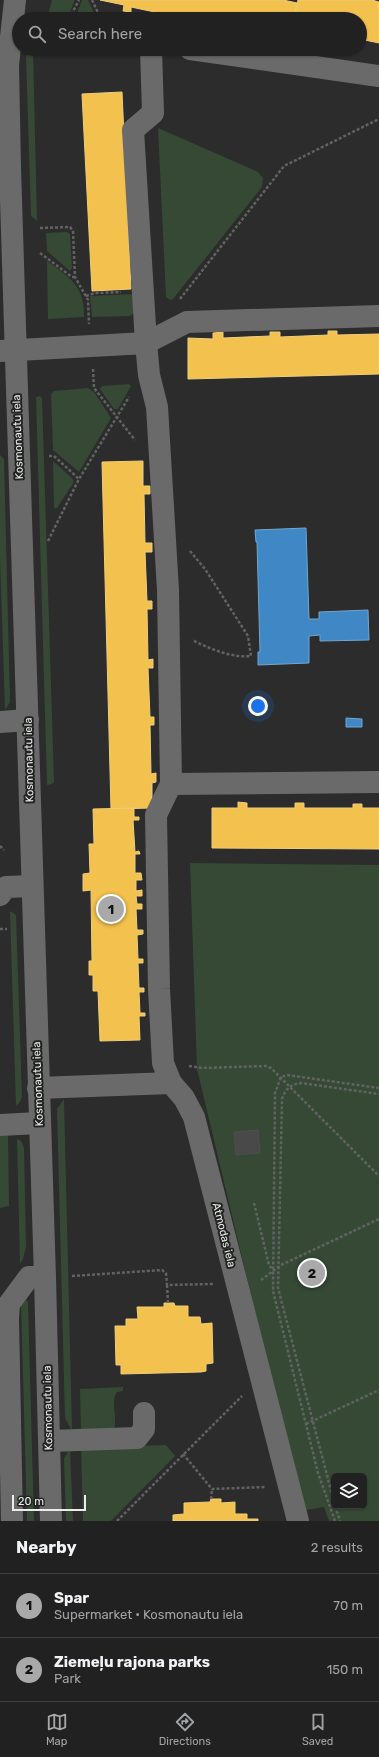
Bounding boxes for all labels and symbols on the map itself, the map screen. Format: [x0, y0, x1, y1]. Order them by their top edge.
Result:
street label: Kosmonautu iela [10, 394, 26, 480]
your location [248, 696, 268, 716]
street label: Kosmonautu iela [22, 717, 36, 803]
pin: 1 [98, 894, 124, 924]
street label: Kosmonautu iela [30, 1041, 46, 1127]
street label: Atmodas iela [210, 1201, 238, 1269]
pin: 2 [299, 1258, 325, 1288]
street label: Kosmonautu iela [41, 1365, 55, 1451]
scale bar [12, 1493, 86, 1512]

